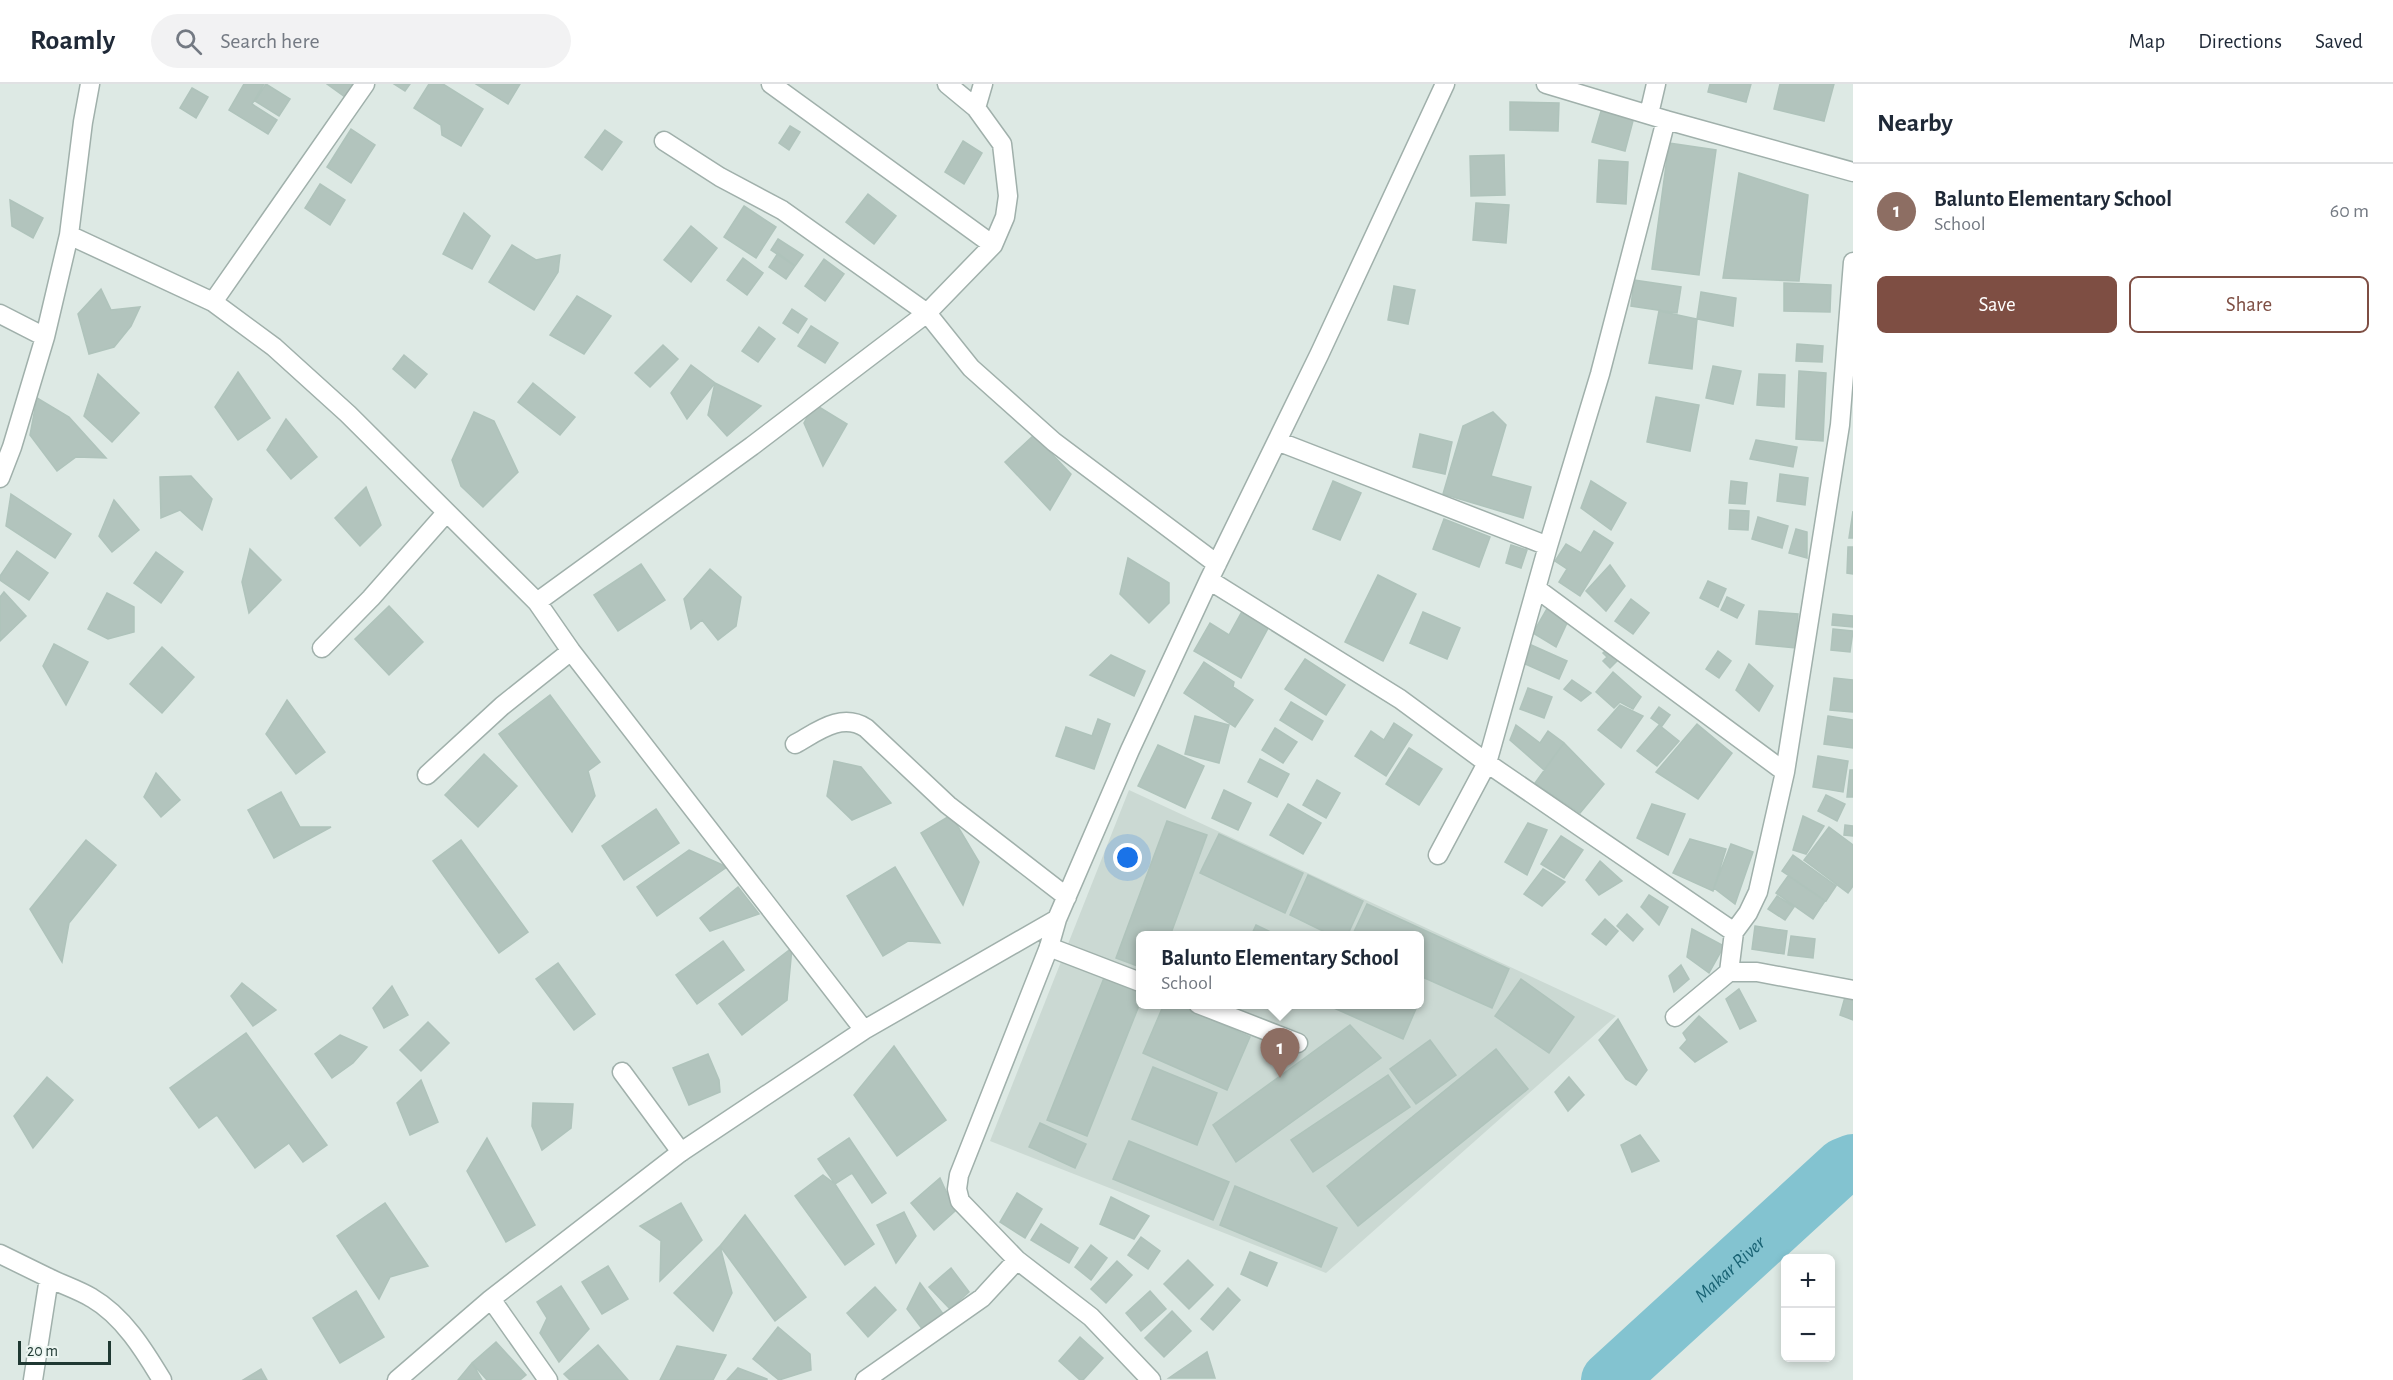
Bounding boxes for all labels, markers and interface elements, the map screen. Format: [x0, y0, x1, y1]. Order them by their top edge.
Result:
search box [151, 14, 571, 68]
icon: search [172, 25, 205, 58]
text: Roamly [30, 27, 115, 55]
text: Search here [220, 30, 320, 52]
text: Map [2129, 31, 2165, 52]
text: Directions [2198, 31, 2282, 52]
text: Saved [2315, 31, 2363, 52]
text: Nearby [1877, 110, 1953, 136]
text: Balunto Elementary School [1934, 188, 2172, 210]
text: 1 [1893, 201, 1900, 221]
text: 60 m [2330, 201, 2369, 221]
text: School [1934, 214, 1986, 234]
button: Save [1877, 276, 2117, 333]
button: Share [2129, 276, 2369, 333]
your location [1113, 843, 1142, 872]
popup [1136, 931, 1424, 1009]
text: Balunto Elementary School [1161, 947, 1399, 969]
text: School [1161, 973, 1213, 993]
pin: 1 [1260, 1028, 1300, 1078]
water label: Makar River [1691, 1232, 1769, 1306]
map controls [1781, 1254, 1835, 1362]
button: + [1781, 1254, 1835, 1308]
button: − [1781, 1308, 1835, 1362]
scale bar [18, 1338, 111, 1366]
text: 20 m [27, 1343, 58, 1359]

